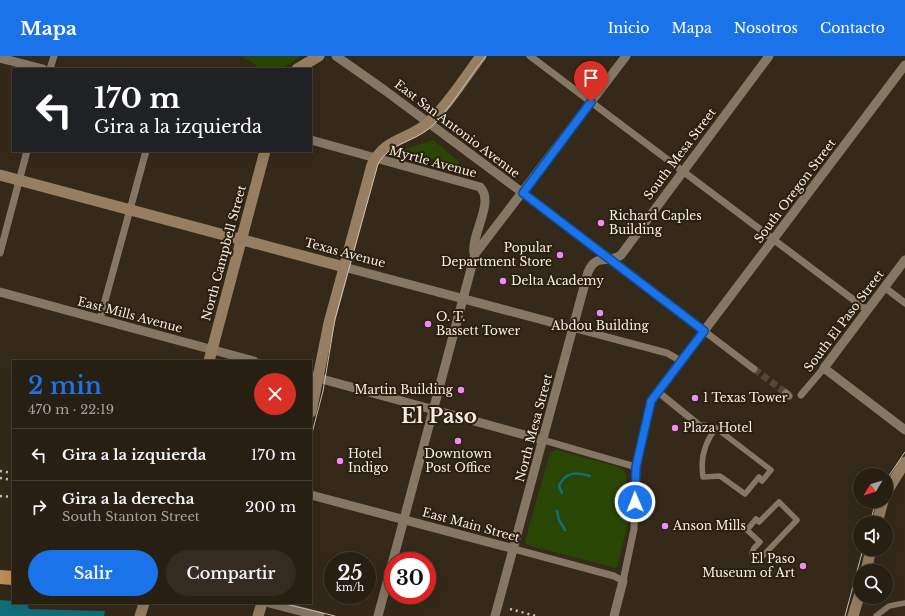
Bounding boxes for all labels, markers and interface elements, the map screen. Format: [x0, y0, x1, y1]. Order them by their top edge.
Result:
text: Mapa [20, 17, 77, 40]
text: Inicio [608, 19, 649, 37]
text: Mapa [671, 19, 712, 37]
text: Nosotros [734, 19, 798, 37]
text: Contacto [820, 19, 885, 37]
pin [574, 61, 608, 102]
icon: arrive [580, 67, 602, 89]
street label: East San Antonio Avenue [392, 77, 523, 181]
text: 170 m [94, 81, 180, 116]
icon: left [28, 84, 80, 136]
street label: South Mesa Street [640, 104, 719, 203]
text: Gira a la izquierda [94, 116, 262, 138]
street label: South Oregon Street [751, 135, 839, 246]
street label: Myrtle Avenue [388, 143, 479, 180]
street label: North Campbell Street [198, 183, 249, 322]
place label: Richard Caples Building [609, 208, 702, 237]
marker: Richard Caples Building [596, 218, 606, 228]
street label: Texas Avenue [303, 235, 387, 271]
place label: Popular Department Store [441, 240, 552, 269]
marker: Popular Department Store [555, 250, 565, 260]
street label: South El Paso Street [800, 267, 887, 375]
place label: Delta Academy [511, 273, 604, 288]
marker: Delta Academy [498, 276, 508, 286]
street label: East Mills Avenue [76, 293, 184, 336]
marker: Abdou Building [595, 308, 605, 318]
place label: O. T. Bassett Tower [436, 309, 521, 338]
place label: Abdou Building [550, 318, 649, 333]
marker: O. T. Bassett Tower [423, 319, 433, 329]
text: 2 min [28, 371, 102, 400]
street label: North Mesa Street [512, 372, 555, 484]
button: close [254, 373, 296, 415]
place label: Martin Building [354, 382, 454, 397]
marker: Martin Building [456, 385, 466, 395]
place label: 1 Texas Tower [703, 390, 788, 405]
marker: 1 Texas Tower [690, 393, 700, 403]
text: 470 m · 22:19 [28, 401, 114, 418]
district label: El Paso [401, 404, 477, 428]
place label: Plaza Hotel [683, 420, 752, 435]
marker: Plaza Hotel [670, 423, 680, 433]
marker: Downtown Post Office [453, 436, 463, 446]
icon: left [28, 444, 50, 466]
text: Gira a la izquierda [62, 445, 206, 464]
text: 170 m [251, 445, 296, 464]
place label: Hotel Indigo [348, 446, 389, 475]
place label: Downtown Post Office [424, 446, 492, 475]
marker: Hotel Indigo [335, 456, 345, 466]
north arrow [853, 468, 893, 508]
map controls [853, 468, 893, 604]
position arrow [614, 481, 656, 523]
text: Gira a la derecha [62, 489, 194, 508]
icon: right [28, 496, 50, 518]
text: 200 m [245, 497, 296, 516]
street label: East Main Street [421, 504, 522, 545]
text: South Stanton Street [62, 508, 200, 525]
button: sound [853, 516, 893, 556]
place label: Anson Mills [672, 518, 746, 533]
marker: Anson Mills [660, 521, 670, 531]
button: Salir [28, 550, 158, 596]
button: Compartir [166, 550, 296, 596]
place label: El Paso Museum of Art [702, 551, 795, 580]
speed limit sign: 30 [384, 552, 436, 604]
text: 25 [338, 561, 362, 585]
marker: El Paso Museum of Art [798, 561, 808, 571]
button: search [853, 564, 893, 604]
text: km/h [336, 581, 364, 594]

